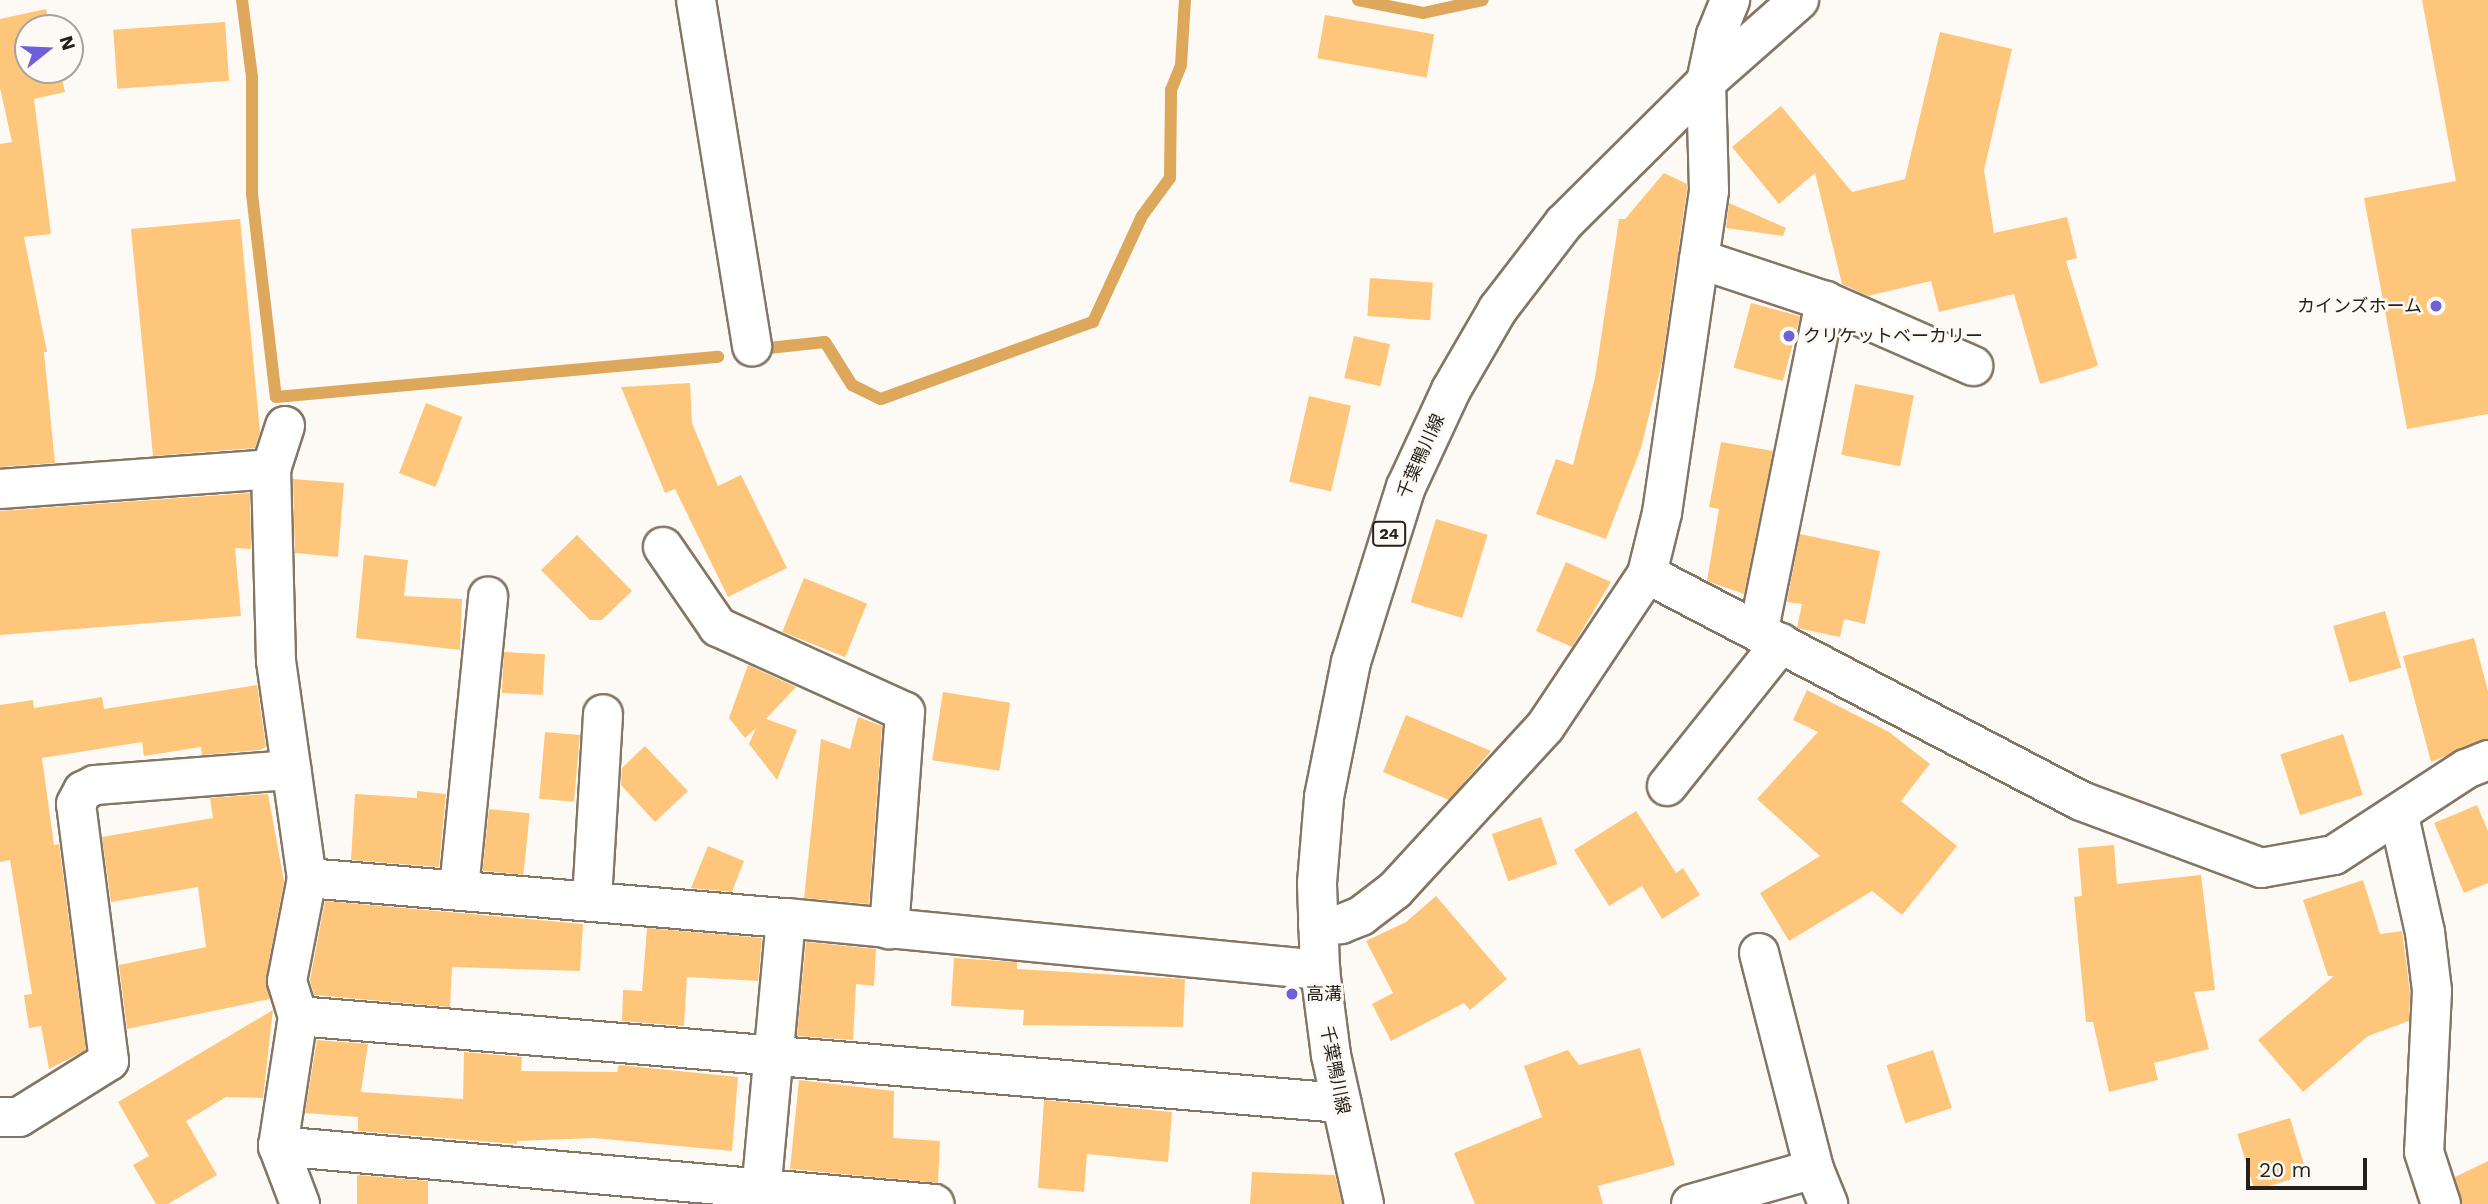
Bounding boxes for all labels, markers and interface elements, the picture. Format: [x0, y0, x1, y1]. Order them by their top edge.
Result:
north arrow [14, 14, 84, 84]
text: N [54, 33, 81, 53]
place label: カインズホーム [2296, 295, 2422, 317]
marker: カインズホーム [2428, 298, 2444, 314]
place label: クリケットベーカリー [1803, 325, 1983, 347]
marker: クリケットベーカリー [1781, 328, 1797, 344]
street label: 千葉鴨川線 [1393, 410, 1449, 502]
road number: 24 [1372, 522, 1406, 547]
place label: 高溝 [1306, 983, 1342, 1005]
marker: 高溝 [1284, 986, 1300, 1002]
street label: 千葉鴨川線 [1316, 1024, 1354, 1116]
scale bar [2250, 1144, 2371, 1188]
text: 20 m [2259, 1157, 2311, 1182]

